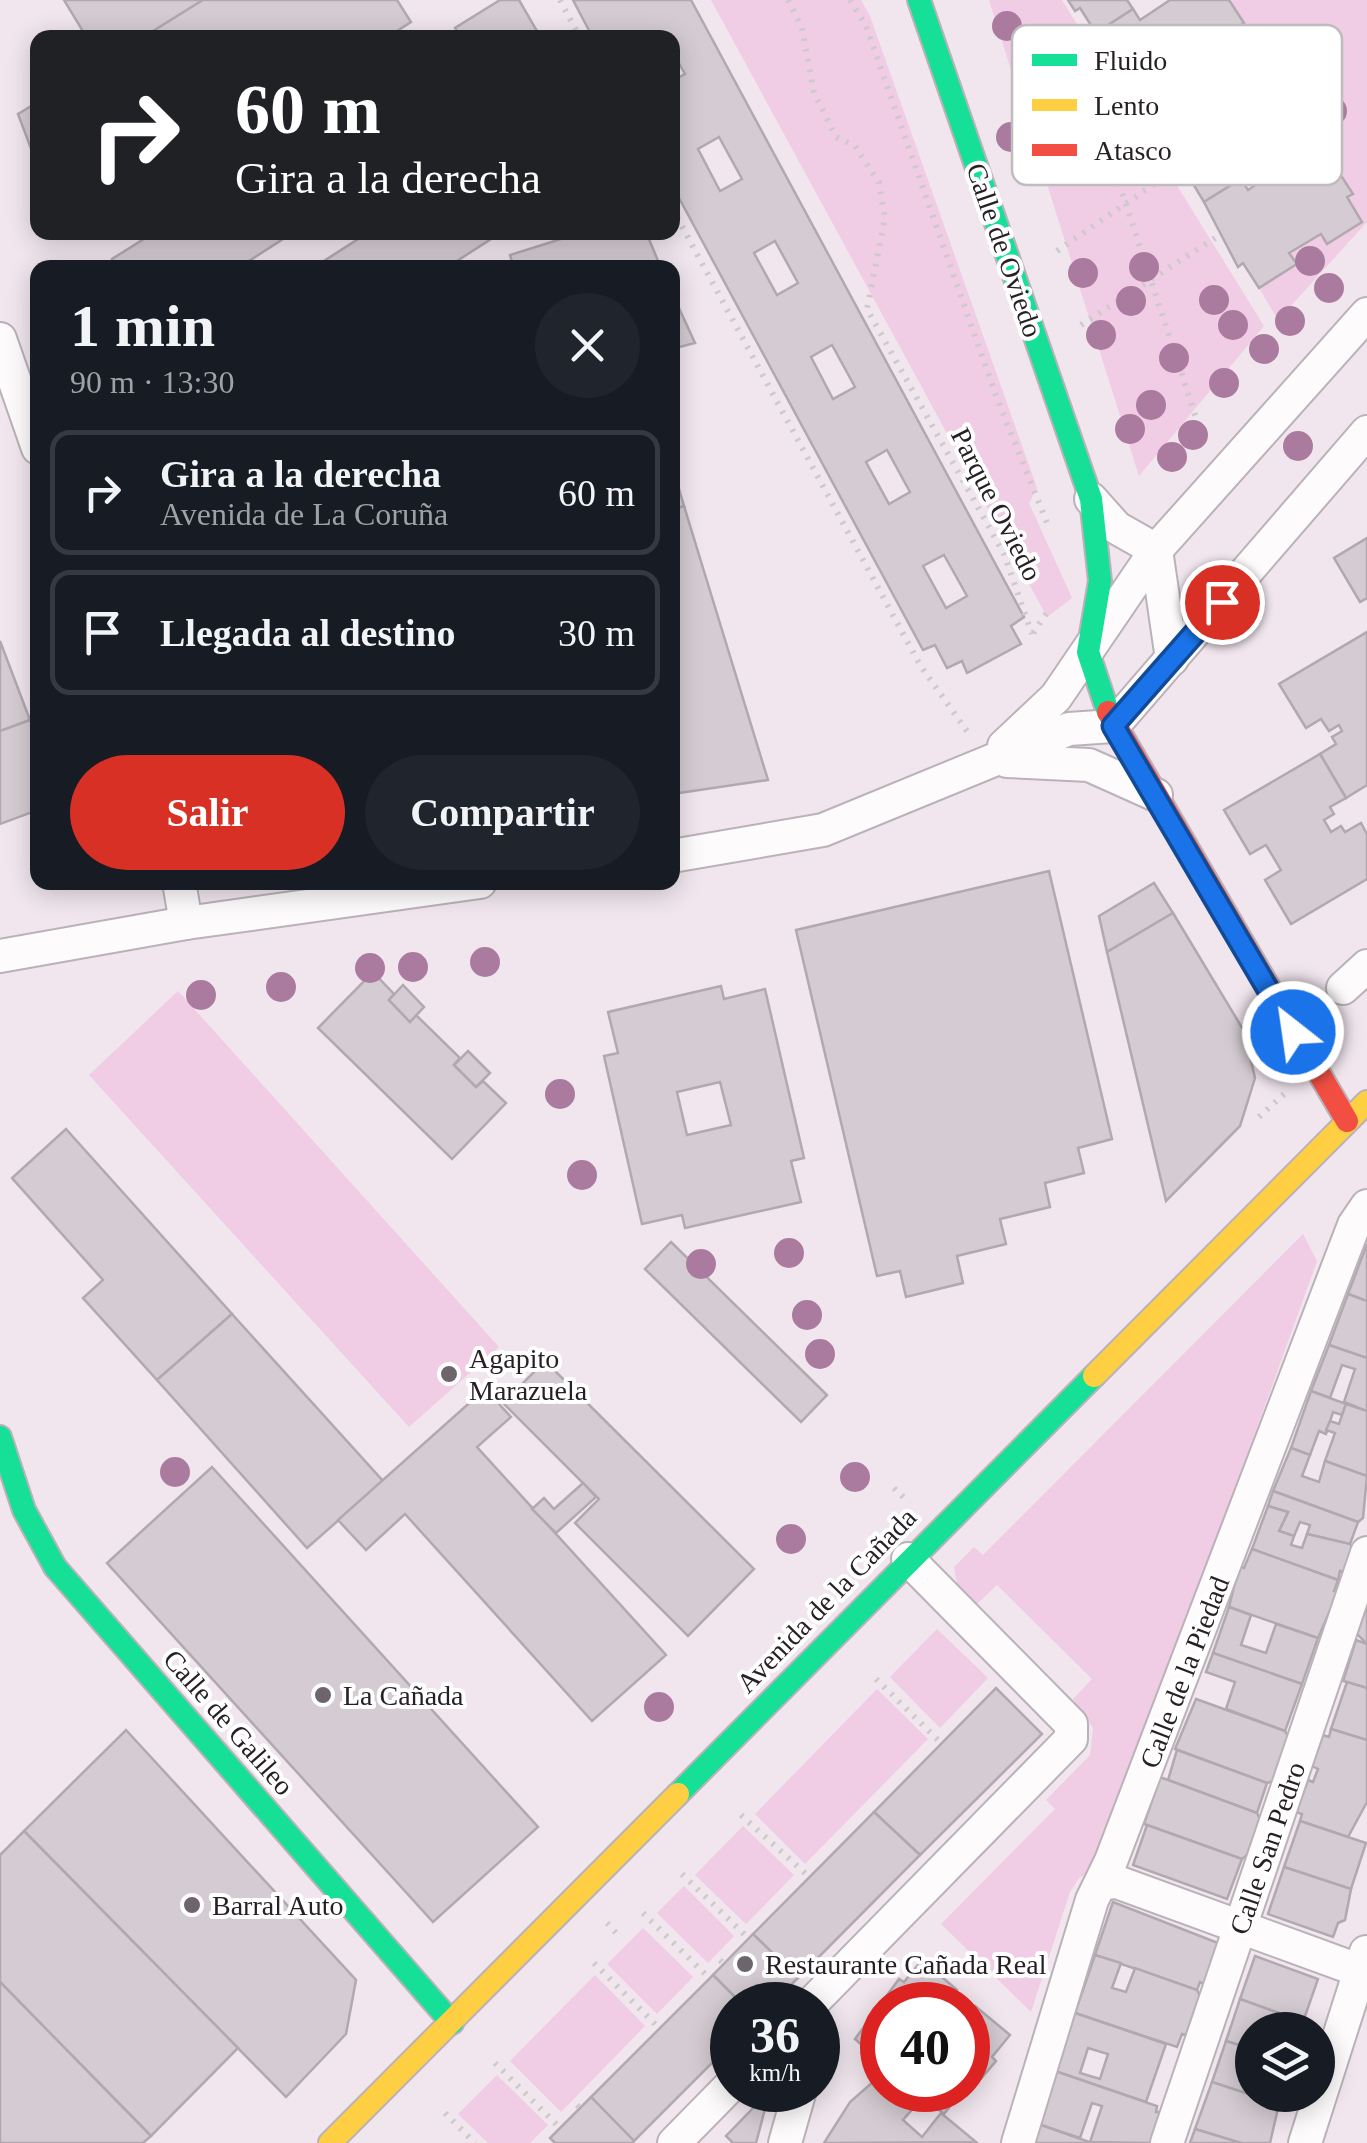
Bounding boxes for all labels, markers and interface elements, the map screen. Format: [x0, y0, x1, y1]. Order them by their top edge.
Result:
legend [1012, 25, 1342, 185]
text: Fluido [1094, 45, 1167, 76]
icon: right [70, 70, 200, 200]
text: 60 m [235, 71, 381, 148]
text: Lento [1094, 90, 1159, 121]
text: Atasco [1094, 135, 1172, 166]
text: Gira a la derecha [235, 153, 541, 203]
street label: Calle de Oviedo [960, 159, 1049, 341]
text: 1 min [70, 293, 215, 359]
button: close [535, 293, 640, 398]
text: 90 m · 13:30 [70, 364, 234, 400]
street label: Parque Oviedo [945, 423, 1048, 586]
text: Gira a la derecha [160, 453, 441, 495]
icon: right [75, 465, 130, 520]
text: 60 m [558, 472, 635, 514]
text: Avenida de La Coruña [160, 496, 448, 532]
pin [1180, 560, 1265, 645]
icon: arrive [1195, 575, 1250, 630]
icon: arrive [75, 605, 130, 660]
text: Llegada al destino [160, 612, 456, 654]
text: 30 m [558, 612, 635, 654]
button: Salir [70, 755, 345, 870]
button: Compartir [365, 755, 640, 870]
position arrow [1241, 980, 1345, 1084]
place label: Agapito Marazuela [469, 1343, 588, 1406]
marker: Agapito Marazuela [438, 1363, 460, 1385]
street label: Avenida de la Cañada [730, 1501, 923, 1699]
street label: Calle de la Piedad [1134, 1572, 1235, 1772]
street label: Calle de Galileo [157, 1644, 300, 1801]
place label: La Cañada [343, 1680, 464, 1711]
marker: La Cañada [312, 1684, 334, 1706]
street label: Calle San Pedro [1223, 1758, 1311, 1939]
place label: Barral Auto [212, 1890, 343, 1921]
marker: Barral Auto [181, 1894, 203, 1916]
place label: Restaurante Cañada Real [765, 1949, 1047, 1980]
marker: Restaurante Cañada Real [734, 1953, 756, 1975]
speed limit sign: 40 [860, 1982, 990, 2112]
text: 36 [750, 2007, 800, 2063]
map controls [1235, 2012, 1335, 2112]
button: layers [1235, 2012, 1335, 2112]
text: km/h [749, 2059, 801, 2086]

